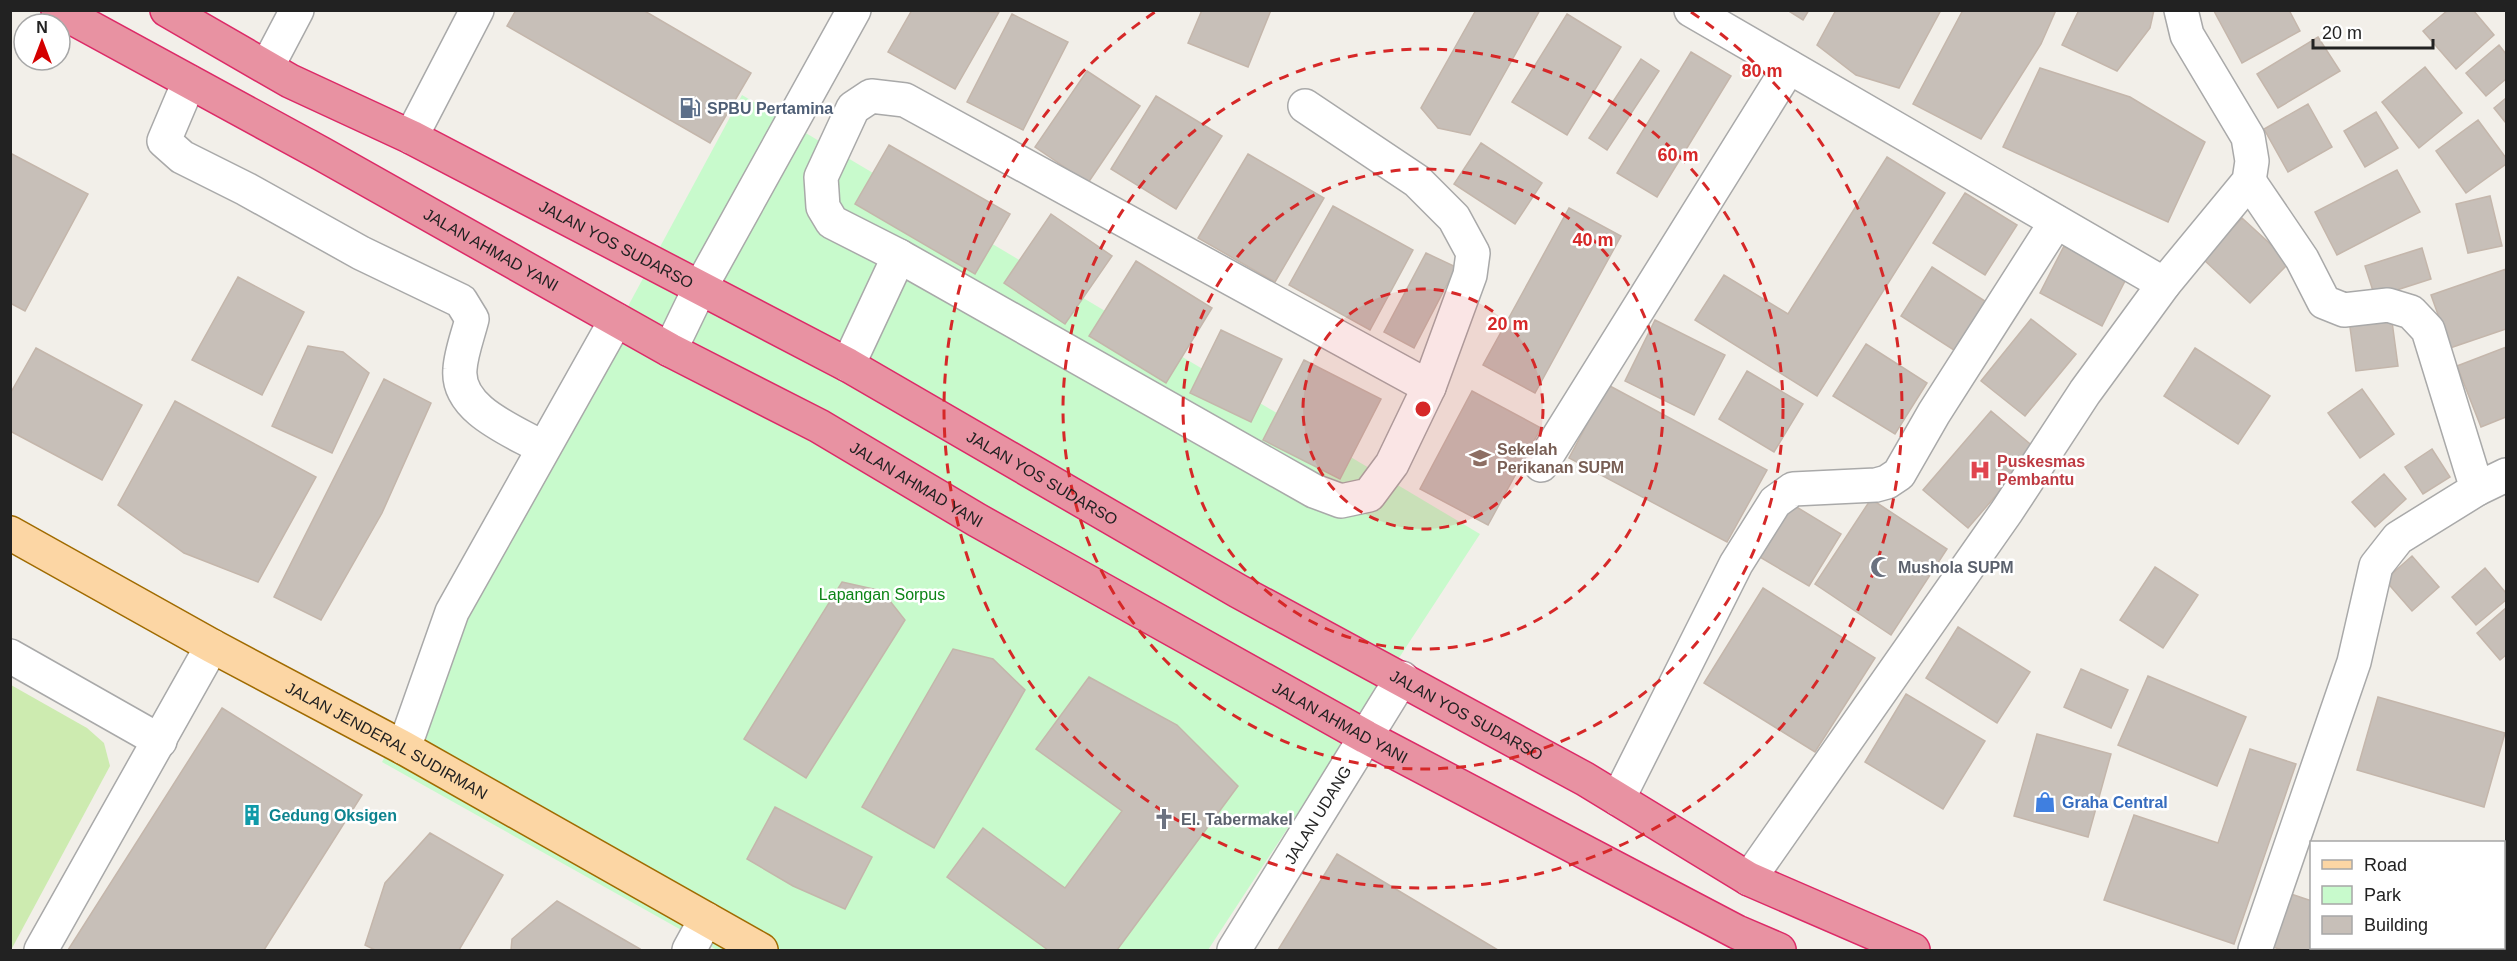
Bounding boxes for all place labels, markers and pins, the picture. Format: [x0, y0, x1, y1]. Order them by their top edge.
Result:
fuel station icon: SPBU Pertamina [678, 96, 702, 120]
place label: SPBU Pertamina [707, 100, 833, 117]
centre of rings [1413, 399, 1433, 419]
place label: Sekelah Perikanan SUPM [1497, 441, 1624, 476]
school or university icon: Sekelah Perikanan SUPM [1468, 446, 1492, 470]
place label: Puskesmas Pembantu [1997, 453, 2085, 488]
hospital icon: Puskesmas Pembantu [1968, 458, 1992, 482]
mosque icon: Mushola SUPM [1869, 555, 1893, 579]
place label: Mushola SUPM [1898, 559, 2014, 576]
shop icon: Graha Central [2033, 790, 2057, 814]
place label: Graha Central [2062, 794, 2168, 811]
building icon: Gedung Oksigen [240, 803, 264, 827]
place label: Gedung Oksigen [269, 807, 397, 824]
church icon: El. Tabermakel [1152, 807, 1176, 831]
place label: El. Tabermakel [1181, 811, 1293, 828]

